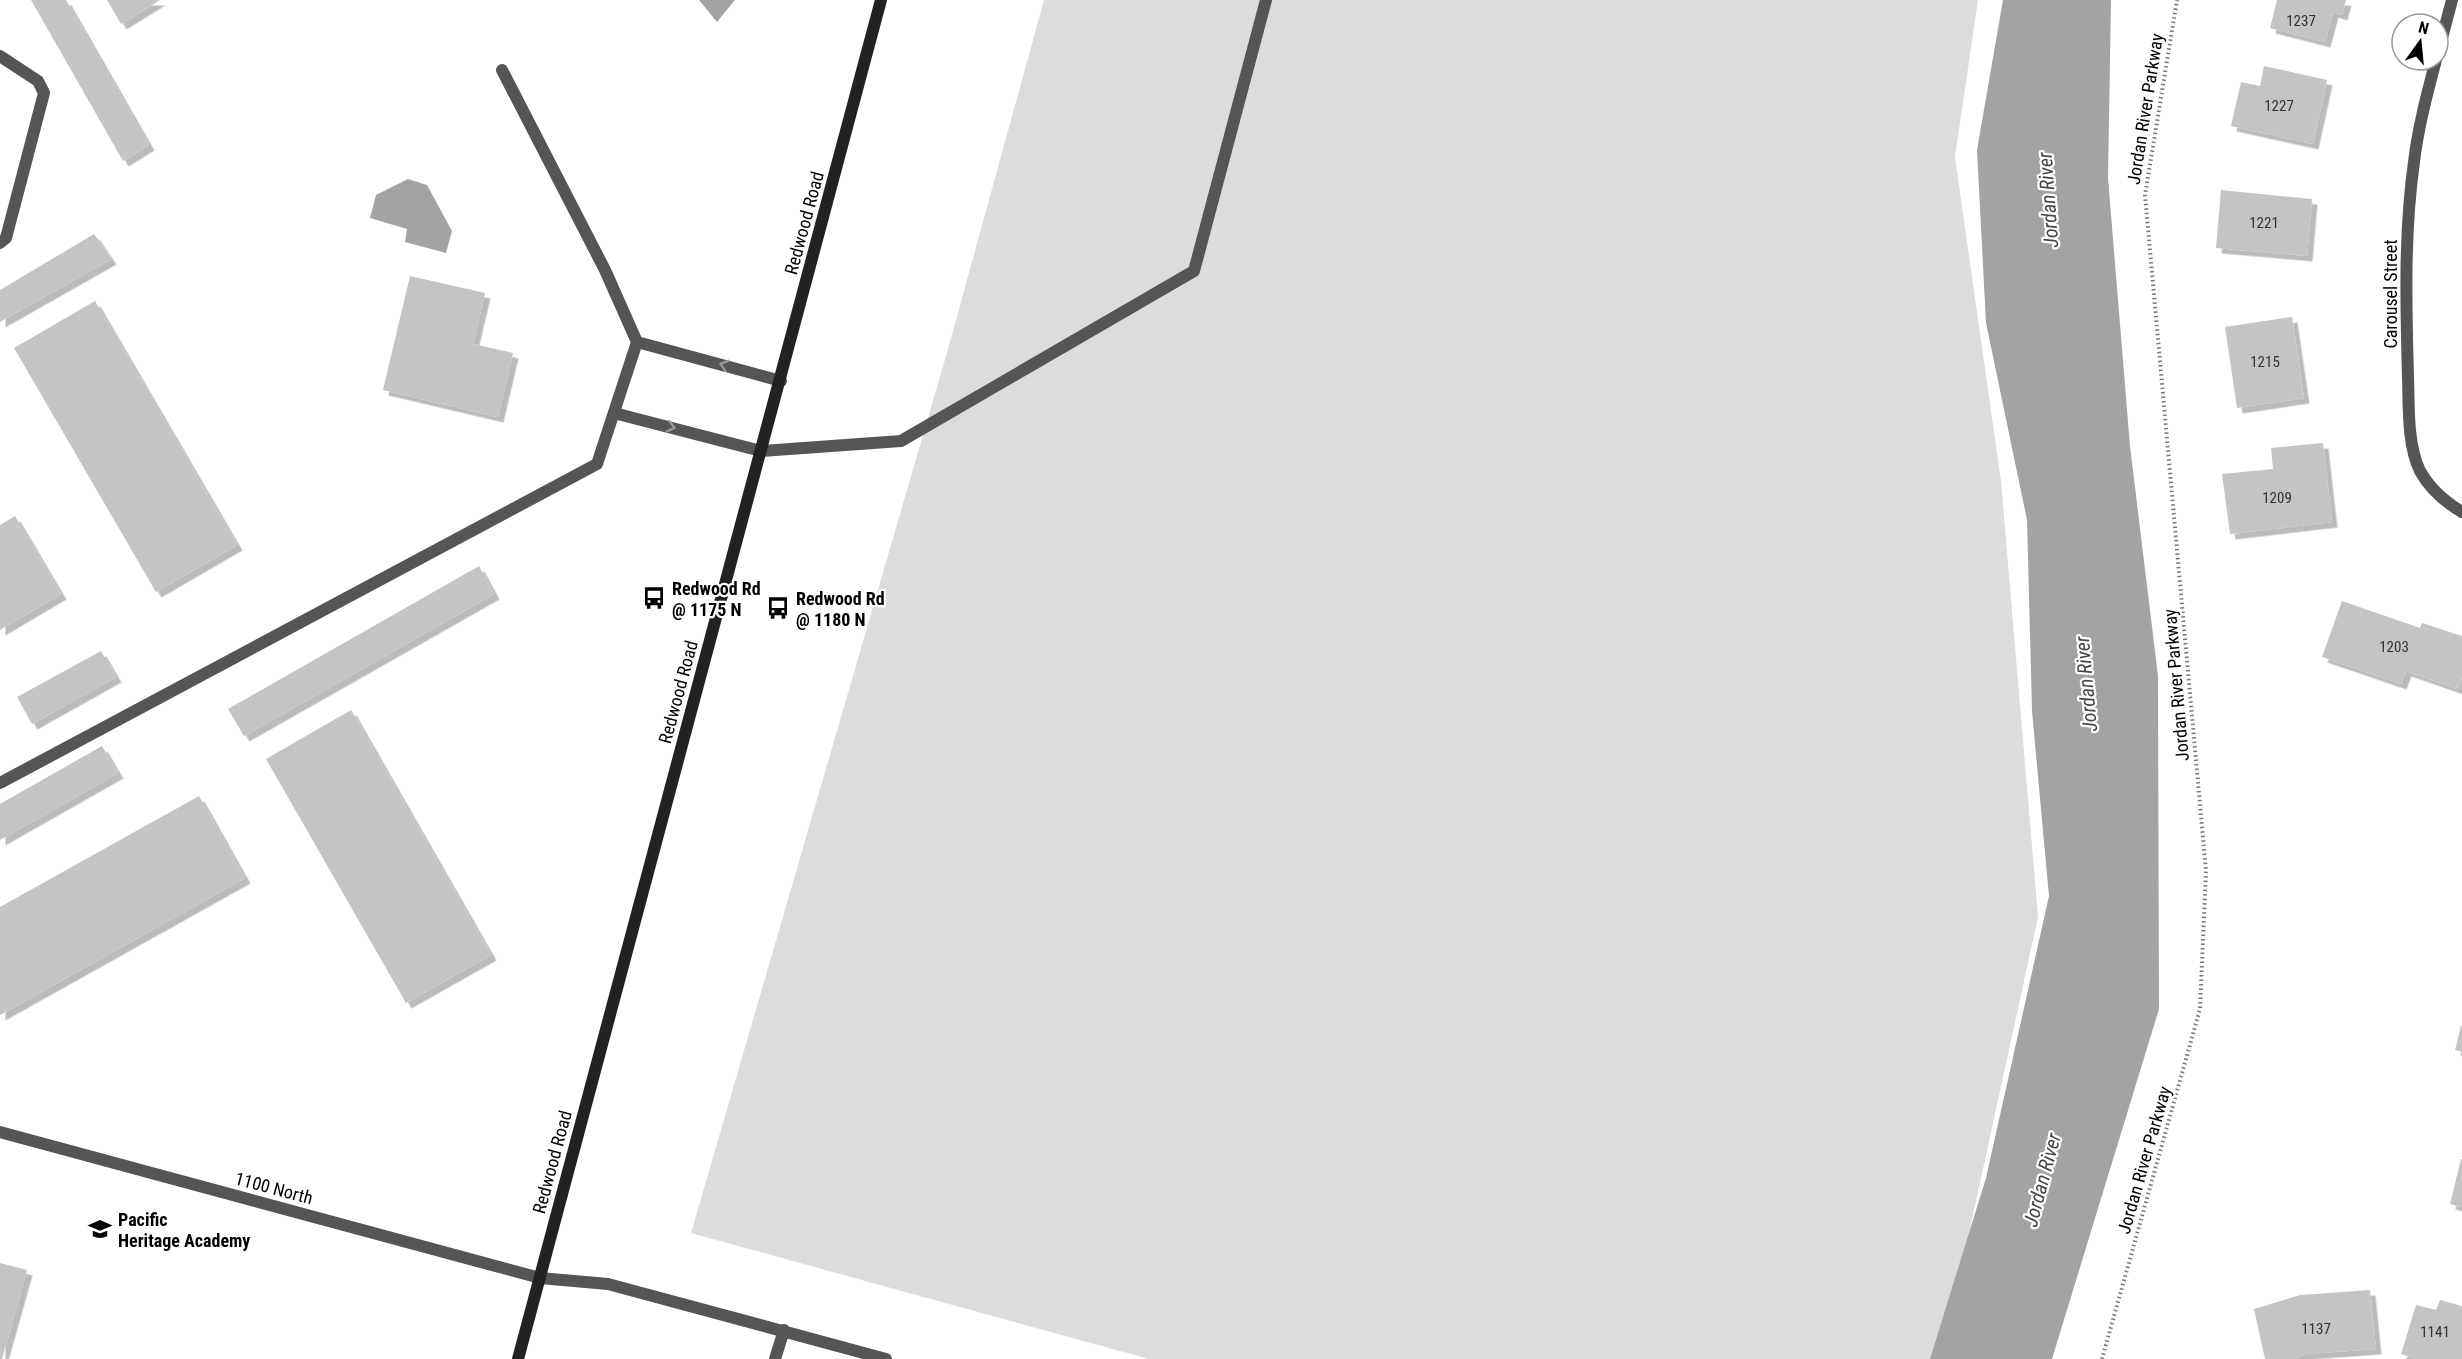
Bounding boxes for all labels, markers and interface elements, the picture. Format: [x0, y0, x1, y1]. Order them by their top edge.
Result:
house number: 1237 [2286, 12, 2316, 30]
north arrow [2390, 12, 2450, 72]
text: N [2417, 18, 2431, 38]
street label: Jordan River Parkway [2123, 32, 2167, 186]
house number: 1227 [2264, 97, 2294, 115]
water label: Jordan River [2033, 150, 2063, 249]
street label: Redwood Road [780, 169, 828, 277]
house number: 1221 [2249, 214, 2279, 232]
street label: Carousel Street [2380, 240, 2401, 348]
house number: 1215 [2250, 353, 2280, 371]
one-way arrow [719, 360, 730, 372]
one-way arrow [666, 420, 676, 433]
house number: 1209 [2262, 489, 2292, 507]
place label: Redwood Rd @ 1175 N [672, 578, 761, 620]
bus stop icon: Redwood Rd @ 1175 N [641, 585, 667, 611]
place label: Redwood Rd @ 1180 N [796, 588, 885, 630]
bus stop icon: Redwood Rd @ 1180 N [765, 595, 791, 621]
street label: Jordan River Parkway [2159, 608, 2193, 762]
water label: Jordan River [2070, 634, 2102, 733]
street label: Redwood Road [654, 638, 702, 746]
house number: 1203 [2379, 638, 2409, 656]
street label: Jordan River Parkway [2113, 1083, 2175, 1236]
street label: Redwood Road [528, 1108, 576, 1216]
water label: Jordan River [2018, 1130, 2066, 1229]
street label: 1100 North [233, 1168, 315, 1208]
place label: Pacific Heritage Academy [118, 1209, 250, 1251]
school or university icon: Pacific Heritage Academy [87, 1216, 113, 1242]
house number: 1137 [2301, 1320, 2331, 1338]
house number: 1141 [2420, 1323, 2450, 1341]

